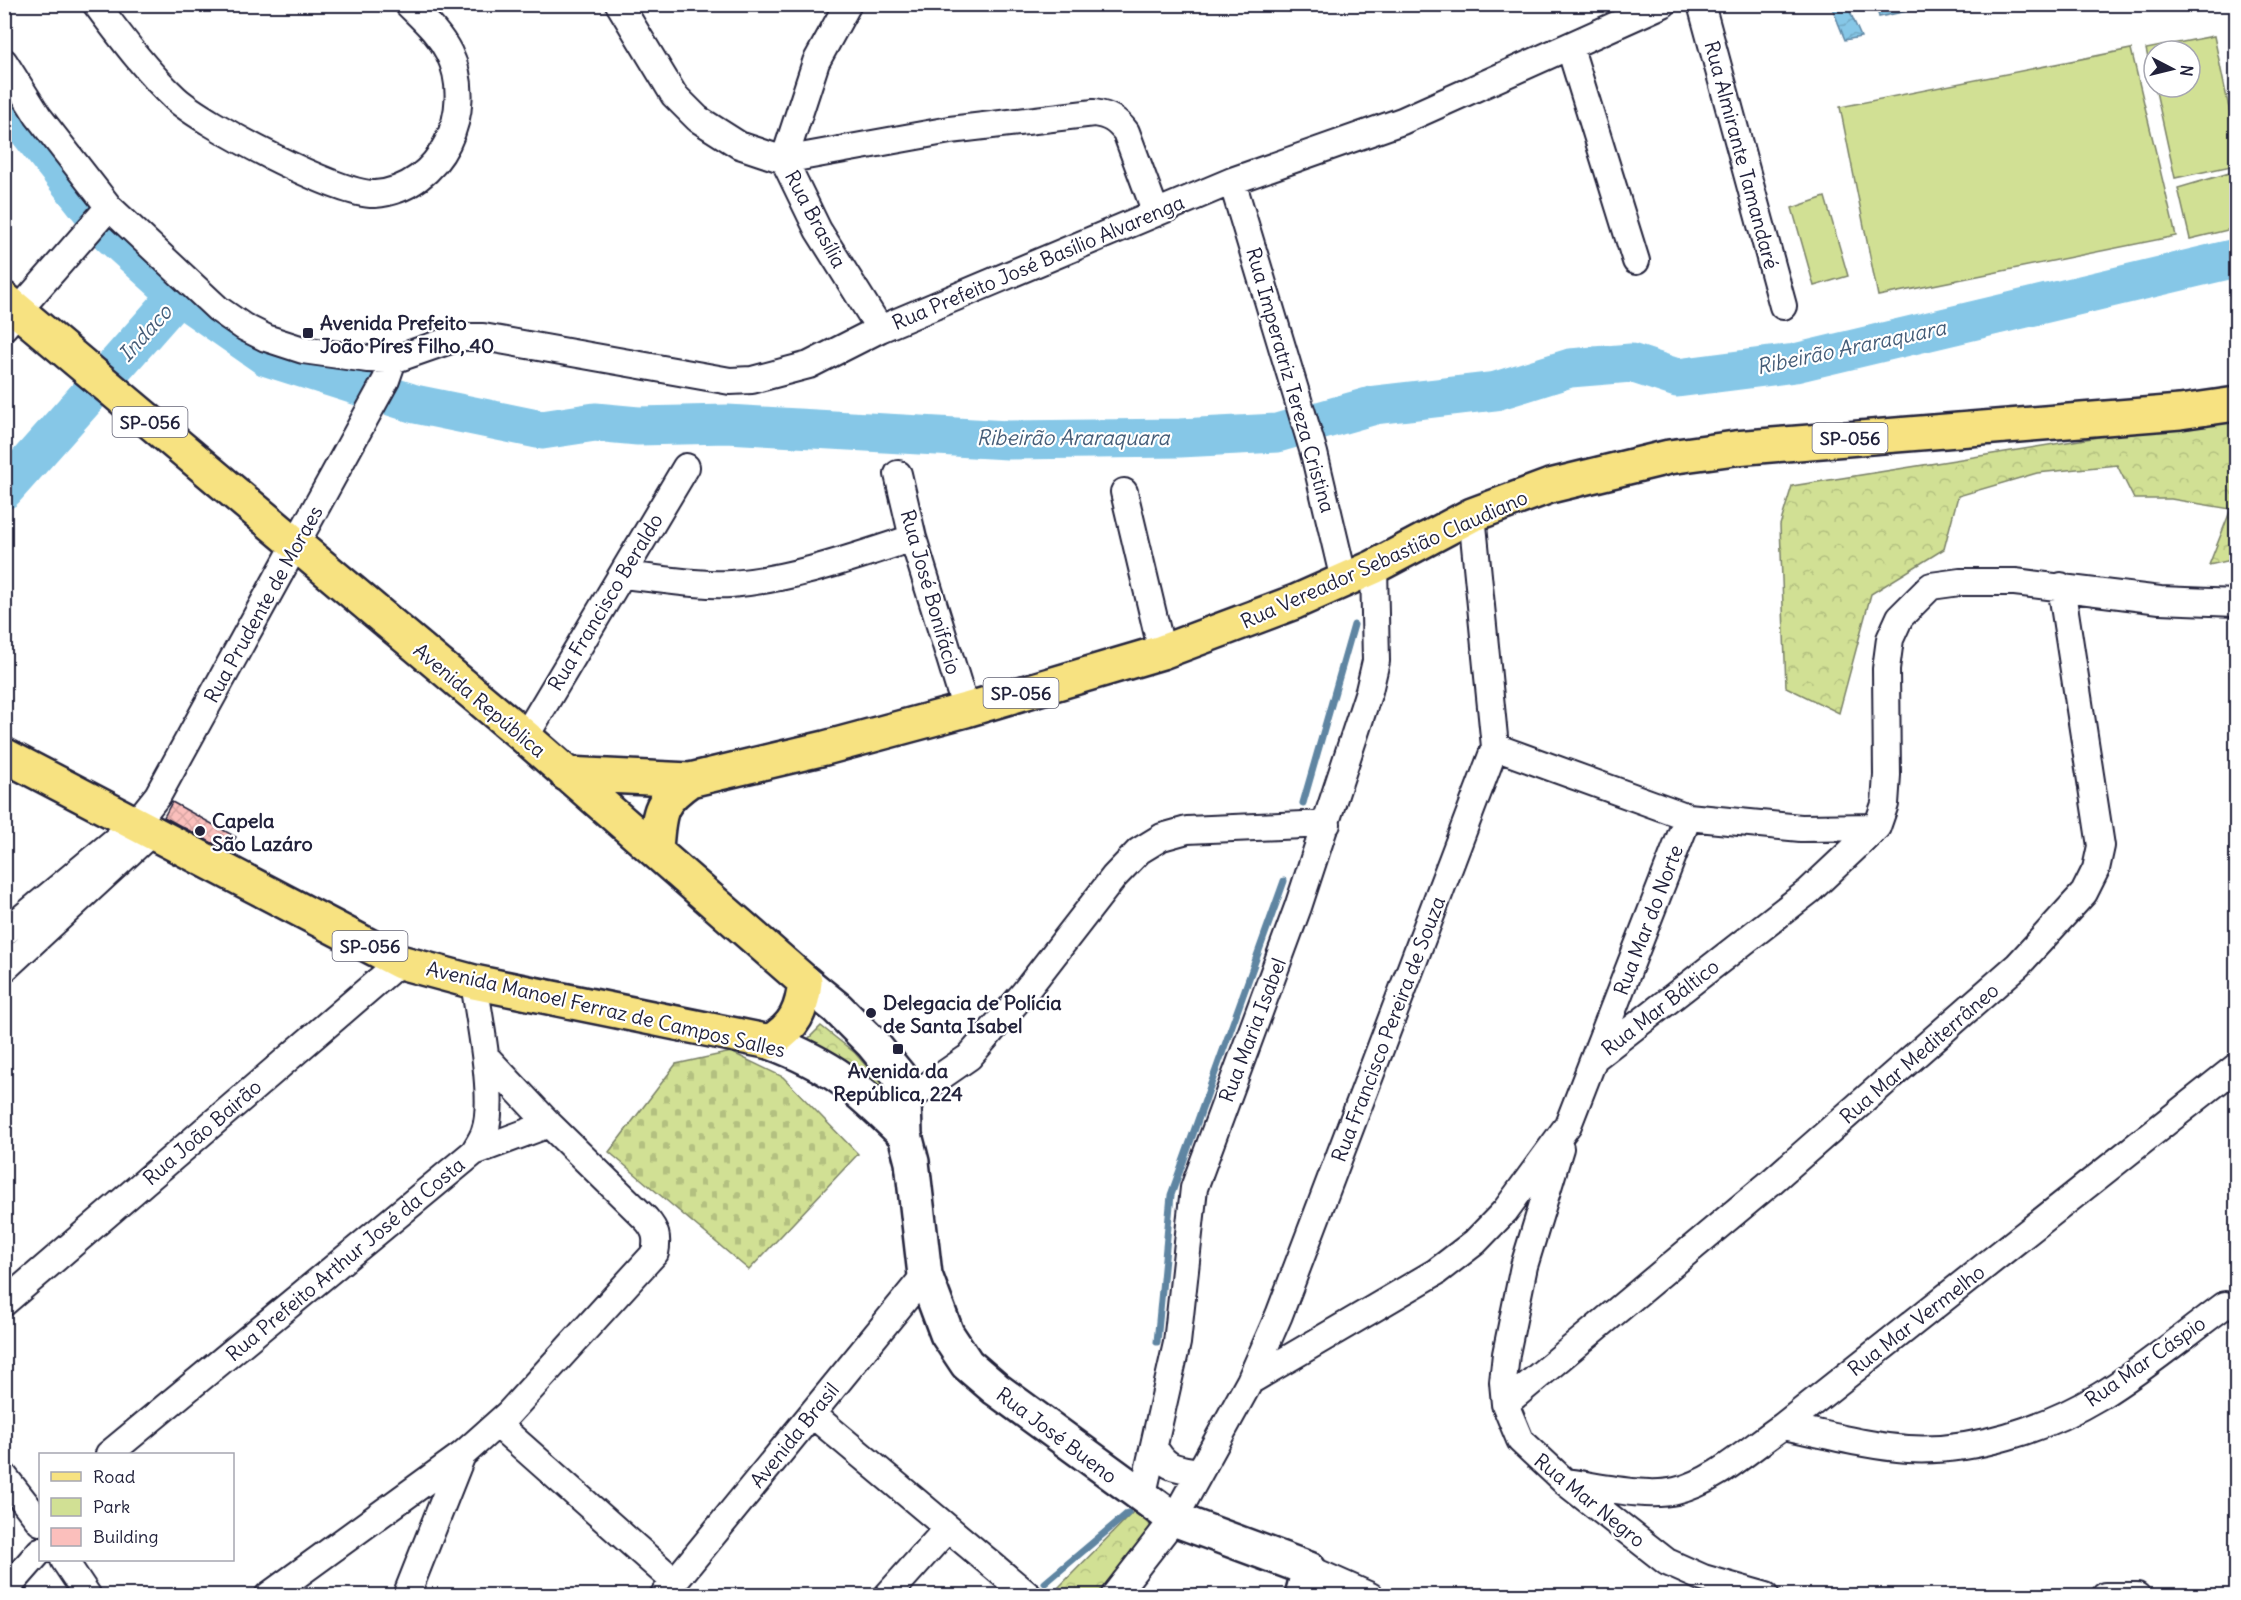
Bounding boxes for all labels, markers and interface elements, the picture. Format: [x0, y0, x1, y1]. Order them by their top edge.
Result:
street label: Rua Almirante Tamandaré [1699, 38, 1785, 272]
north arrow [2142, 39, 2202, 99]
text: N [2176, 64, 2197, 78]
street label: Rua Brasília [780, 166, 852, 272]
street label: Rua Prefeito José Basílio Alvarenga [888, 189, 1188, 335]
street label: Rua Imperatriz Tereza Cristina [1241, 245, 1341, 515]
water label: Indaco [112, 298, 178, 367]
place label: Avenida Prefeito João Píres Filho, 40 [320, 310, 494, 358]
water label: Ribeirão Araraquara [1754, 314, 1949, 380]
marker: Avenida Prefeito João Píres Filho, 40 [301, 326, 315, 340]
road number: SP-056 [112, 407, 188, 437]
road number: SP-056 [1812, 423, 1888, 453]
water label: Ribeirão Araraquara [977, 424, 1170, 451]
street label: Rua Vereador Sebastião Claudiano [1237, 484, 1531, 634]
street label: Rua Prudente de Moraes [198, 501, 328, 707]
street label: Rua José Bonifácio [896, 507, 966, 677]
street label: Rua Francisco Beraldo [542, 509, 668, 695]
street label: Avenida República [409, 637, 551, 763]
road number: SP-056 [984, 678, 1058, 708]
place label: Capela São Lazáro [212, 808, 313, 856]
marker: Capela São Lazáro [193, 824, 207, 838]
street label: Rua Mar do Norte [1608, 841, 1688, 999]
street label: Rua Francisco Pereira de Souza [1326, 893, 1450, 1165]
road number: SP-056 [332, 931, 407, 961]
street label: Rua Mar Báltico [1596, 953, 1724, 1061]
street label: Rua Maria Isabel [1213, 954, 1291, 1106]
street label: Avenida Manoel Ferraz de Campos Salles [424, 955, 788, 1063]
street label: Rua Mar Mediterrâneo [1834, 977, 2004, 1129]
place label: Delegacia de Polícia de Santa Isabel [883, 990, 1062, 1038]
marker: Delegacia de Polícia de Santa Isabel [864, 1006, 878, 1020]
marker: Avenida da República, 224 [891, 1042, 905, 1056]
place label: Avenida da República, 224 [833, 1058, 963, 1106]
street label: Rua João Bairão [138, 1074, 266, 1190]
street label: Rua Prefeito Arthur José da Costa [221, 1152, 469, 1366]
street label: Rua Mar Vermelho [1842, 1259, 1990, 1381]
street label: Rua Mar Cáspio [2080, 1310, 2210, 1412]
street label: Avenida Brasil [744, 1377, 844, 1493]
street label: Rua José Bueno [992, 1381, 1122, 1489]
street label: Rua Mar Negro [1529, 1448, 1651, 1552]
legend [39, 1453, 234, 1561]
text: Road [93, 1465, 136, 1488]
text: Park [93, 1495, 130, 1518]
text: Building [93, 1525, 158, 1548]

